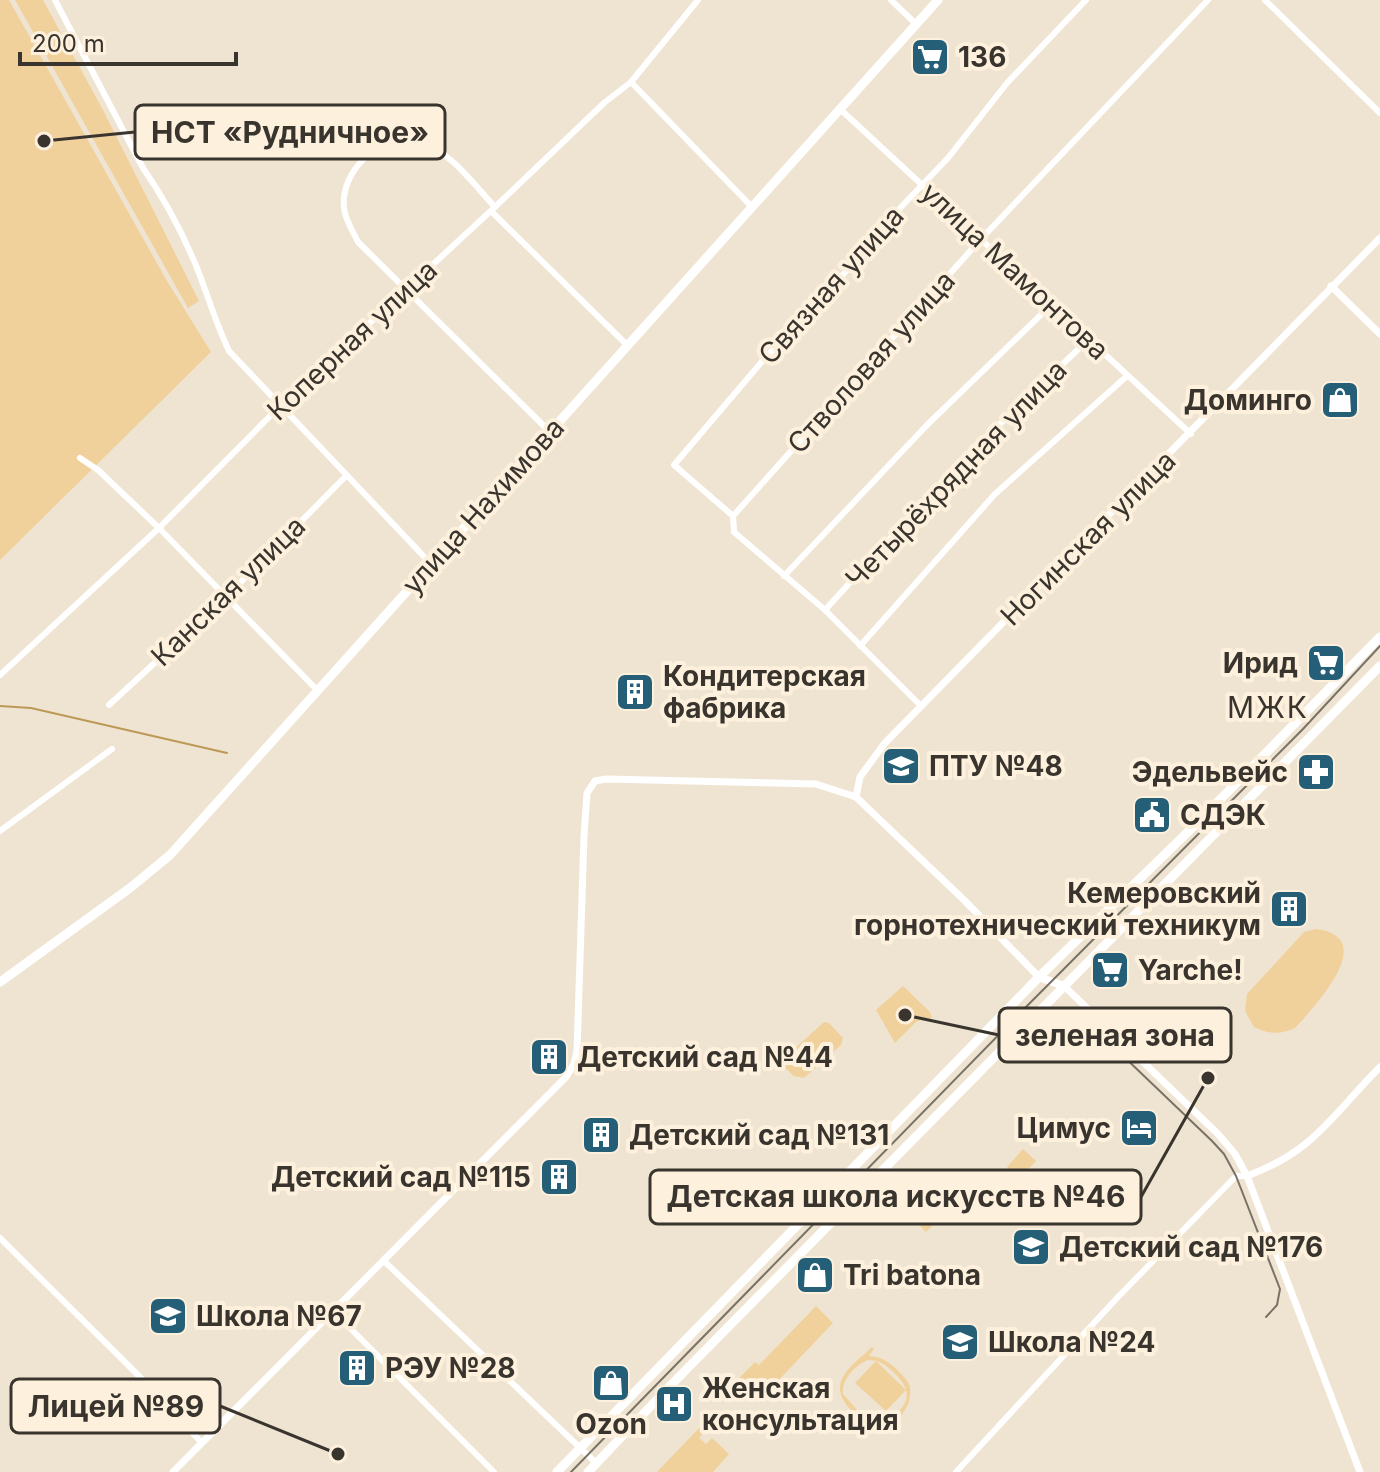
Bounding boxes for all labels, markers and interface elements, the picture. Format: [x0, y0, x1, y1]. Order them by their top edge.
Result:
scale bar [20, 16, 236, 66]
text: 200 m [32, 29, 105, 58]
supermarket icon: 136 [909, 36, 951, 78]
place label: 136 [958, 40, 1006, 74]
callout: НСТ «Рудничное» [135, 105, 445, 159]
text: НСТ «Рудничное» [151, 114, 429, 150]
street label: улица Мамонтова [914, 175, 1116, 367]
street label: Связная улица [751, 199, 911, 371]
street label: Коперная улица [260, 253, 444, 427]
street label: Стволовая улица [780, 264, 962, 460]
street label: Четырёхрядная улица [838, 353, 1074, 595]
shop icon: Доминго [1319, 379, 1361, 421]
place label: Доминго [1184, 383, 1312, 417]
street label: улица Нахимова [395, 411, 571, 601]
street label: Ногинская улица [994, 444, 1182, 632]
street label: Канская улица [144, 509, 312, 673]
supermarket icon: Ирид [1305, 642, 1347, 684]
place label: Ирид [1223, 646, 1298, 680]
place label: Кондитерская фабрика [663, 659, 866, 725]
building icon: Кондитерская фабрика [614, 671, 656, 713]
district label: МЖК [1227, 689, 1309, 725]
school or university icon: ПТУ №48 [880, 745, 922, 787]
place label: ПТУ №48 [929, 749, 1063, 783]
pharmacy icon: Эдельвейс [1295, 751, 1337, 793]
place label: Эдельвейс [1132, 755, 1288, 789]
public building icon: СДЭК [1131, 794, 1173, 836]
place label: СДЭК [1180, 798, 1266, 832]
place label: Кемеровский горнотехнический техникум [854, 876, 1261, 942]
building icon: Кемеровский горнотехнический техникум [1268, 888, 1310, 930]
supermarket icon: Yarche! [1089, 949, 1131, 991]
place label: Yarche! [1138, 953, 1243, 987]
callout: зеленая зона [999, 1008, 1231, 1062]
text: зеленая зона [1015, 1017, 1215, 1053]
building icon: Детский сад №44 [528, 1036, 570, 1078]
place label: Детский сад №44 [577, 1040, 833, 1074]
hotel icon: Цимус [1118, 1107, 1160, 1149]
place label: Цимус [1017, 1111, 1111, 1145]
building icon: Детский сад №131 [580, 1114, 622, 1156]
place label: Детский сад №131 [629, 1118, 889, 1152]
building icon: Детский сад №115 [538, 1156, 580, 1198]
place label: Детский сад №115 [271, 1160, 531, 1194]
callout: Детская школа искусств №46 [650, 1170, 1141, 1224]
text: Детская школа искусств №46 [667, 1178, 1125, 1214]
school or university icon: Детский сад №176 [1010, 1226, 1052, 1268]
place label: Детский сад №176 [1059, 1230, 1323, 1264]
shop icon: Tri batona [794, 1254, 836, 1296]
place label: Tri batona [843, 1258, 981, 1292]
school or university icon: Школа №67 [147, 1295, 189, 1337]
place label: Школа №67 [196, 1299, 362, 1333]
school or university icon: Школа №24 [939, 1321, 981, 1363]
place label: Школа №24 [988, 1325, 1155, 1359]
building icon: РЭУ №28 [336, 1347, 378, 1389]
place label: РЭУ №28 [385, 1351, 516, 1385]
shop icon: Ozon [590, 1362, 632, 1404]
place label: Женская консультация [702, 1371, 899, 1437]
callout: Лицей №89 [11, 1379, 220, 1433]
hospital icon: Женская консультация [653, 1383, 695, 1425]
text: Лицей №89 [28, 1388, 204, 1424]
place label: Ozon [575, 1407, 647, 1441]

